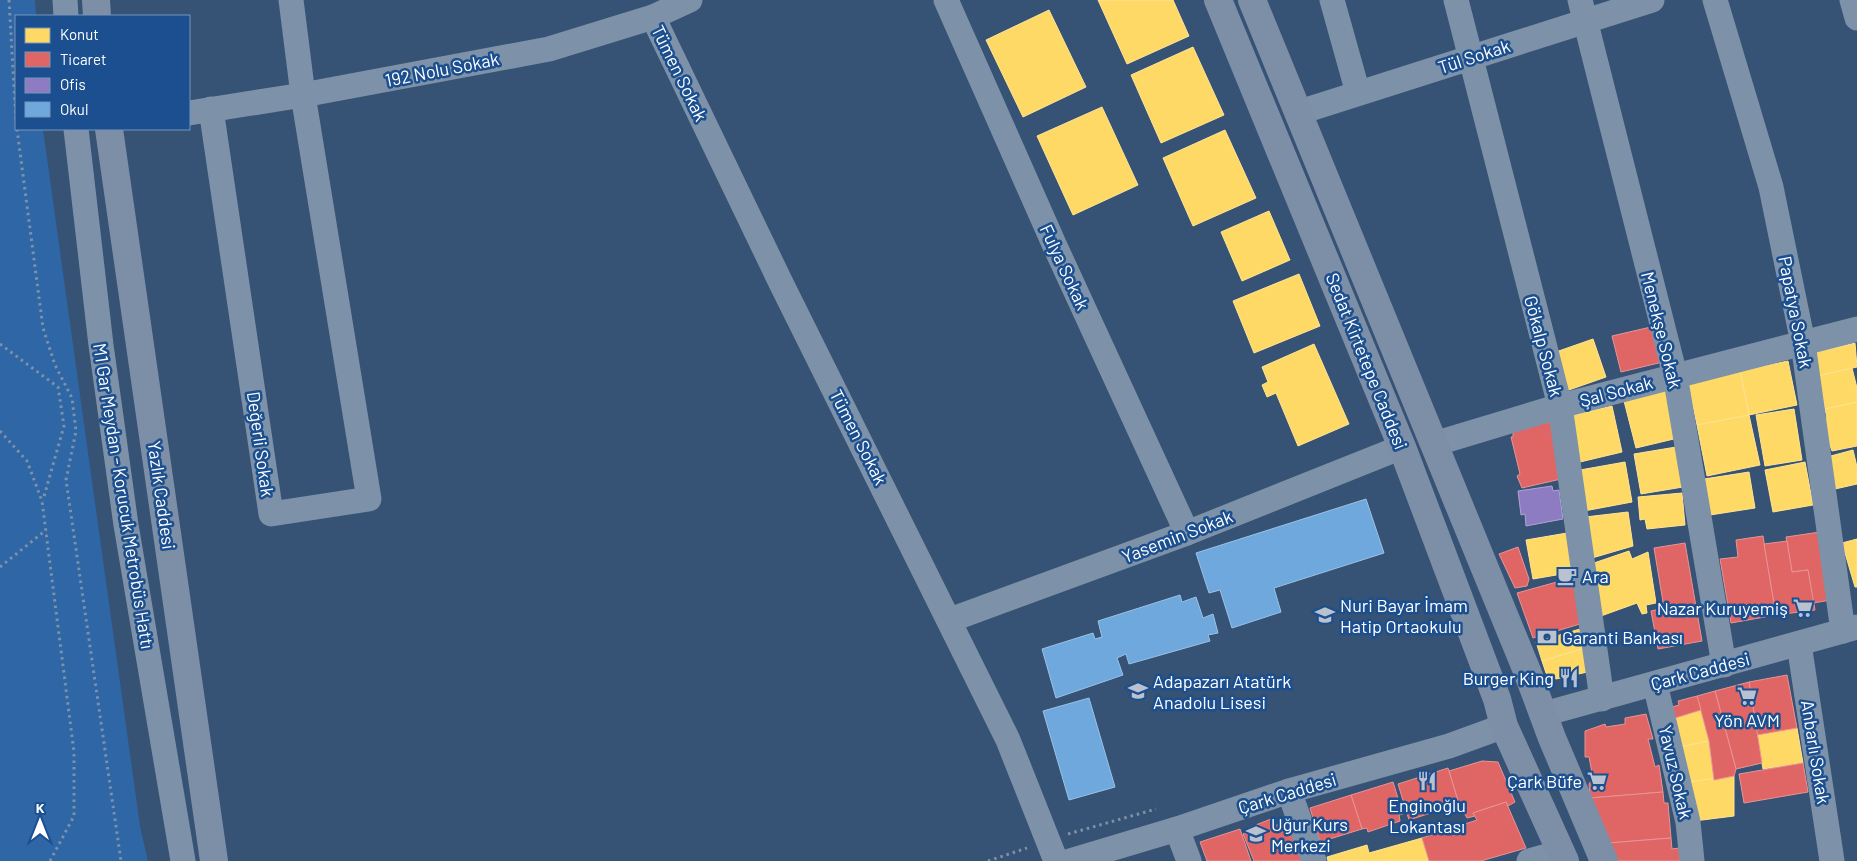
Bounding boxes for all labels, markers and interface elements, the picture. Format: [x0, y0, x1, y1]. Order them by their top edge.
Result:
legend [15, 15, 190, 130]
street label: Tümen Sokak [647, 21, 713, 125]
text: Konut [60, 25, 99, 43]
street label: Tül Sokak [1435, 34, 1513, 78]
street label: 192 Nolu Sokak [383, 47, 501, 91]
text: Ticaret [60, 50, 106, 68]
text: Ofis [60, 75, 86, 93]
text: Okul [60, 100, 88, 118]
street label: Fulya Sokak [1036, 221, 1094, 313]
street label: Papatya Sokak [1774, 254, 1818, 370]
street label: Sedat Kirtetepe Caddesi [1321, 269, 1413, 453]
street label: Menekşe Sokak [1637, 269, 1687, 391]
street label: Gökalp Sokak [1520, 293, 1568, 399]
street label: M1 Gar Meydan - Korucuk Metrobüs Hattı [89, 341, 159, 651]
street label: Şal Sokak [1577, 371, 1655, 411]
street label: Tümen Sokak [826, 386, 892, 488]
street label: Değerli Sokak [243, 390, 279, 498]
street label: Yazlık Caddesi [143, 439, 181, 551]
street label: Yasemin Sokak [1118, 505, 1236, 567]
cafe icon: Ara [1556, 565, 1578, 587]
place label: Ara [1582, 565, 1609, 587]
place label: Nuri Bayar İmam Hatip Ortaokulu [1340, 594, 1468, 637]
place label: Nazar Kuruyemiş [1657, 597, 1788, 619]
supermarket icon: Nazar Kuruyemiş [1792, 597, 1814, 619]
school or university icon: Nuri Bayar İmam Hatip Ortaokulu [1314, 604, 1336, 626]
bank icon: Garanti Bankası [1536, 626, 1558, 648]
place label: Garanti Bankası [1562, 626, 1683, 648]
street label: Çark Caddesi [1648, 647, 1752, 695]
place label: Burger King [1463, 667, 1554, 689]
restaurant icon: Burger King [1558, 667, 1580, 689]
place label: Adapazarı Atatürk Anadolu Lisesi [1153, 670, 1291, 713]
school or university icon: Adapazarı Atatürk Anadolu Lisesi [1127, 680, 1149, 702]
supermarket icon: Yön AVM [1736, 685, 1758, 707]
street label: Anbarlı Sokak [1797, 698, 1835, 806]
place label: Yön AVM [1714, 709, 1780, 731]
street label: Yavuz Sokak [1655, 723, 1697, 821]
street label: Çark Caddesi [1235, 768, 1339, 818]
restaurant icon: Enginoğlu Lokantası [1416, 770, 1438, 792]
place label: Çark Büfe [1507, 770, 1582, 792]
supermarket icon: Çark Büfe [1586, 770, 1608, 792]
place label: Enginoğlu Lokantası [1388, 794, 1466, 837]
north arrow [15, 796, 65, 846]
text: K [36, 799, 45, 816]
place label: Uğur Kurs Merkezi [1271, 813, 1348, 856]
school or university icon: Uğur Kurs Merkezi [1245, 823, 1267, 845]

